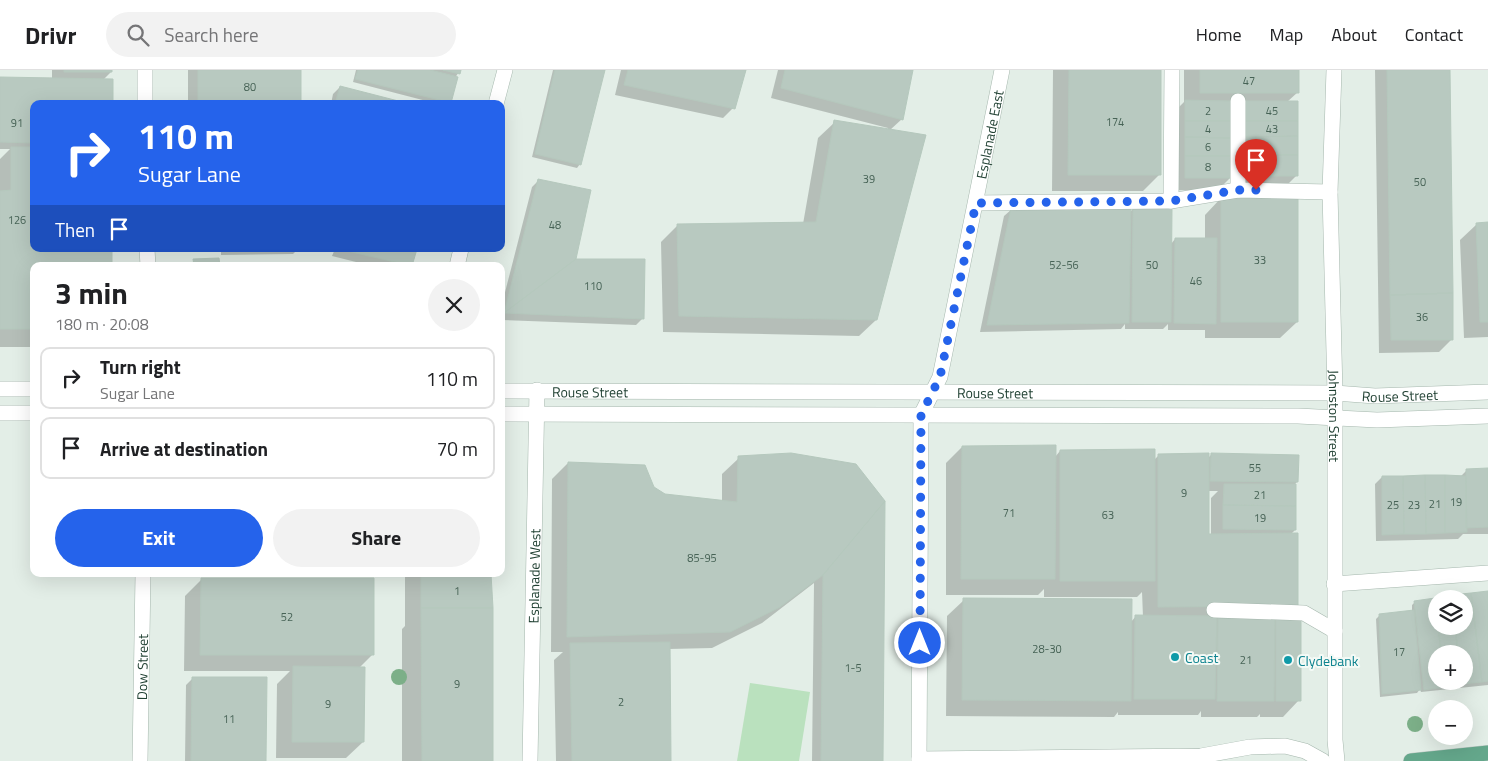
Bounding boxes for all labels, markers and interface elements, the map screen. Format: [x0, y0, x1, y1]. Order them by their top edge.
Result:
search box [106, 12, 456, 57]
text: Drivr [25, 17, 76, 53]
text: Search here [164, 20, 259, 49]
icon: search [124, 21, 152, 49]
text: Home [1196, 21, 1242, 48]
text: Map [1270, 21, 1303, 48]
text: About [1331, 21, 1377, 48]
text: Contact [1405, 21, 1463, 48]
house number: 47 [1243, 73, 1255, 89]
house number: 80 [244, 79, 256, 95]
street label: Esplanade East [970, 88, 1008, 181]
house number: 2 [1205, 103, 1211, 119]
house number: 45 [1266, 103, 1278, 119]
text: 110 m [138, 109, 234, 163]
house number: 174 [1106, 114, 1124, 130]
house number: 91 [11, 115, 23, 131]
icon: right [55, 120, 120, 185]
house number: 4 [1205, 121, 1211, 137]
house number: 43 [1266, 121, 1278, 137]
house number: 6 [1205, 139, 1211, 155]
pin [1235, 139, 1277, 190]
icon: arrive [1242, 146, 1270, 174]
text: Sugar Lane [138, 157, 241, 191]
house number: 8 [1205, 159, 1211, 175]
house number: 39 [863, 171, 875, 187]
house number: 50 [1414, 174, 1426, 190]
house number: 126 [8, 212, 26, 228]
text: Then [55, 215, 95, 244]
icon: arrive [105, 215, 133, 243]
house number: 48 [549, 217, 561, 233]
house number: 33 [1254, 252, 1266, 268]
house number: 52-56 [1049, 257, 1079, 273]
house number: 50 [1146, 257, 1158, 273]
text: 3 min [55, 270, 128, 316]
house number: 46 [1190, 273, 1202, 289]
house number: 110 [584, 278, 602, 294]
button: close [428, 279, 480, 331]
house number: 36 [1416, 309, 1428, 325]
text: 180 m · 20:08 [55, 312, 149, 336]
text: Turn right [100, 352, 181, 381]
icon: right [57, 364, 85, 392]
text: 110 m [426, 364, 478, 393]
street label: Johnston Street [1324, 370, 1346, 462]
text: Sugar Lane [100, 381, 175, 405]
street label: Rouse Street [552, 381, 628, 402]
street label: Rouse Street [957, 382, 1033, 403]
street label: Rouse Street [1361, 383, 1438, 407]
icon: arrive [57, 434, 85, 462]
text: Arrive at destination [100, 434, 268, 463]
text: 70 m [437, 434, 478, 463]
house number: 55 [1249, 460, 1261, 476]
house number: 9 [1181, 485, 1187, 501]
house number: 21 [1254, 487, 1266, 503]
house number: 19 [1450, 494, 1462, 510]
house number: 21 [1429, 496, 1441, 512]
house number: 25 [1387, 497, 1399, 513]
house number: 23 [1408, 497, 1420, 513]
house number: 71 [1003, 505, 1015, 521]
house number: 63 [1102, 507, 1114, 523]
button: Exit [55, 509, 263, 567]
button: Share [273, 509, 480, 567]
house number: 19 [1254, 510, 1266, 526]
street label: Esplanade West [522, 528, 545, 624]
house number: 85-95 [687, 550, 717, 566]
house number: 1 [454, 583, 460, 599]
map controls [1428, 590, 1473, 745]
button: layers [1428, 590, 1473, 635]
house number: 52 [281, 609, 293, 625]
position arrow [893, 616, 945, 668]
street label: Dow Street [130, 634, 153, 700]
house number: 28-30 [1032, 641, 1062, 657]
house number: 17 [1393, 644, 1405, 660]
button: + [1428, 645, 1473, 690]
place label: Coast [1185, 647, 1218, 668]
place label: Clydebank [1298, 650, 1359, 671]
marker: Coast [1169, 651, 1181, 663]
house number: 21 [1240, 652, 1252, 668]
marker: Clydebank [1282, 654, 1294, 666]
house number: 1-5 [844, 660, 862, 676]
house number: 9 [454, 676, 460, 692]
house number: 2 [618, 694, 624, 710]
house number: 9 [325, 696, 331, 712]
button: − [1428, 700, 1473, 745]
house number: 11 [223, 711, 235, 727]

